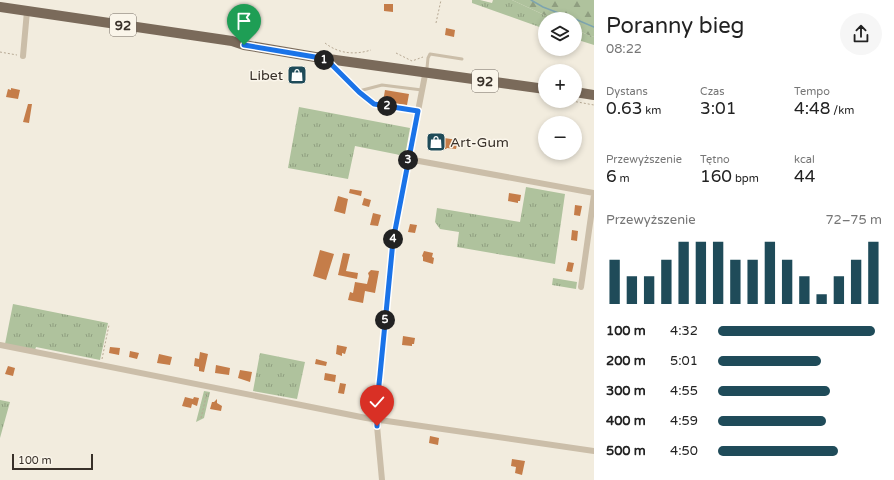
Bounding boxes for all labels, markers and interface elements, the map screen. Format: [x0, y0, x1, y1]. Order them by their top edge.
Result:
pin [227, 4, 261, 45]
icon: arrive [233, 10, 255, 32]
map controls [538, 12, 582, 160]
button: layers [538, 12, 582, 56]
text: Poranny bieg [606, 13, 744, 39]
button: share [840, 13, 882, 55]
road number: 92 [110, 14, 136, 36]
text: 08:22 [606, 41, 642, 57]
pin: 1 [314, 50, 334, 70]
text: 1 [321, 53, 327, 66]
shop icon: Libet [286, 64, 308, 86]
button: + [538, 64, 582, 108]
place label: Libet [249, 67, 284, 84]
road number: 92 [472, 70, 498, 92]
text: Dystans [606, 85, 648, 98]
text: Czas [700, 85, 725, 98]
text: Tempo [794, 85, 830, 98]
pin: 2 [377, 96, 397, 116]
text: 0.63 [606, 98, 642, 119]
text: 3:01 [700, 98, 736, 119]
text: 4:48 [794, 98, 830, 119]
text: 2 [384, 99, 390, 112]
text: km [642, 104, 661, 117]
text: /km [830, 104, 854, 117]
button: − [538, 116, 582, 160]
shop icon: Art-Gum [425, 131, 447, 153]
place label: Art-Gum [450, 134, 509, 151]
pin: 3 [398, 150, 418, 170]
text: 3 [405, 153, 411, 166]
text: Przewyższenie [606, 153, 682, 166]
text: Tętno [700, 153, 730, 166]
text: kcal [794, 153, 815, 166]
text: 6 [606, 166, 617, 187]
text: 160 [700, 166, 732, 187]
text: 44 [794, 166, 815, 187]
text: m [617, 172, 630, 185]
text: bpm [732, 172, 759, 185]
text: Przewyższenie [606, 212, 696, 228]
text: 72–75 m [825, 212, 882, 228]
pin: 4 [383, 229, 403, 249]
text: 4 [390, 232, 396, 245]
pin: 5 [375, 310, 395, 330]
text: 5 [382, 313, 388, 326]
text: 100 m [606, 323, 646, 339]
text: 4:32 [670, 323, 698, 339]
text: 200 m [606, 353, 646, 369]
text: 5:01 [670, 353, 698, 369]
text: 300 m [606, 383, 646, 399]
text: 4:55 [670, 383, 698, 399]
pin [360, 385, 394, 426]
icon: check [366, 391, 388, 413]
text: 400 m [606, 413, 646, 429]
text: 4:59 [670, 413, 698, 429]
text: 500 m [606, 443, 646, 459]
text: 4:50 [670, 443, 698, 459]
scale bar [12, 452, 93, 471]
text: 100 m [18, 454, 52, 467]

